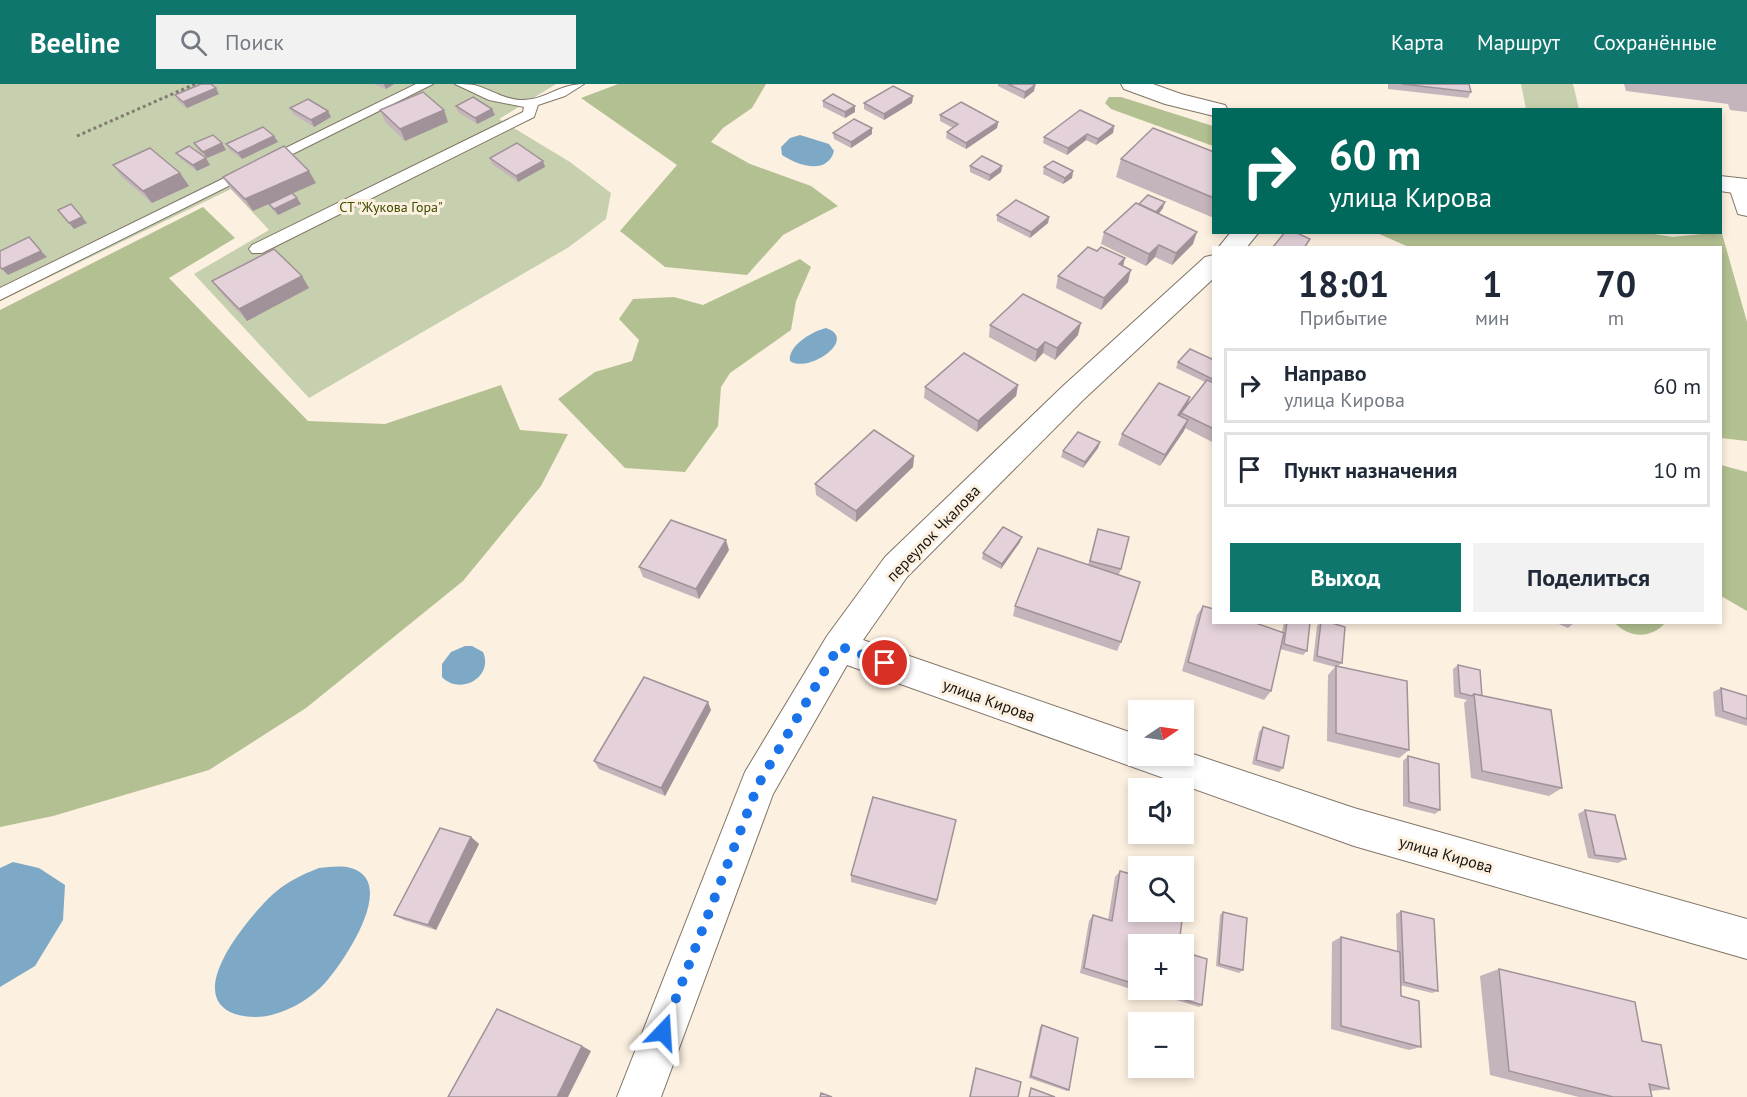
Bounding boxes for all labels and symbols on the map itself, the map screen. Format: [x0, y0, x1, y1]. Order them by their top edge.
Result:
park label: СТ "Жукова Гора" [339, 198, 443, 216]
street label: переулок Чкалова [882, 480, 984, 586]
pin [859, 637, 910, 688]
street label: улица Кирова [940, 674, 1038, 726]
north arrow [1128, 700, 1194, 766]
street label: улица Кирова [1397, 831, 1495, 877]
position arrow [631, 1000, 695, 1064]

